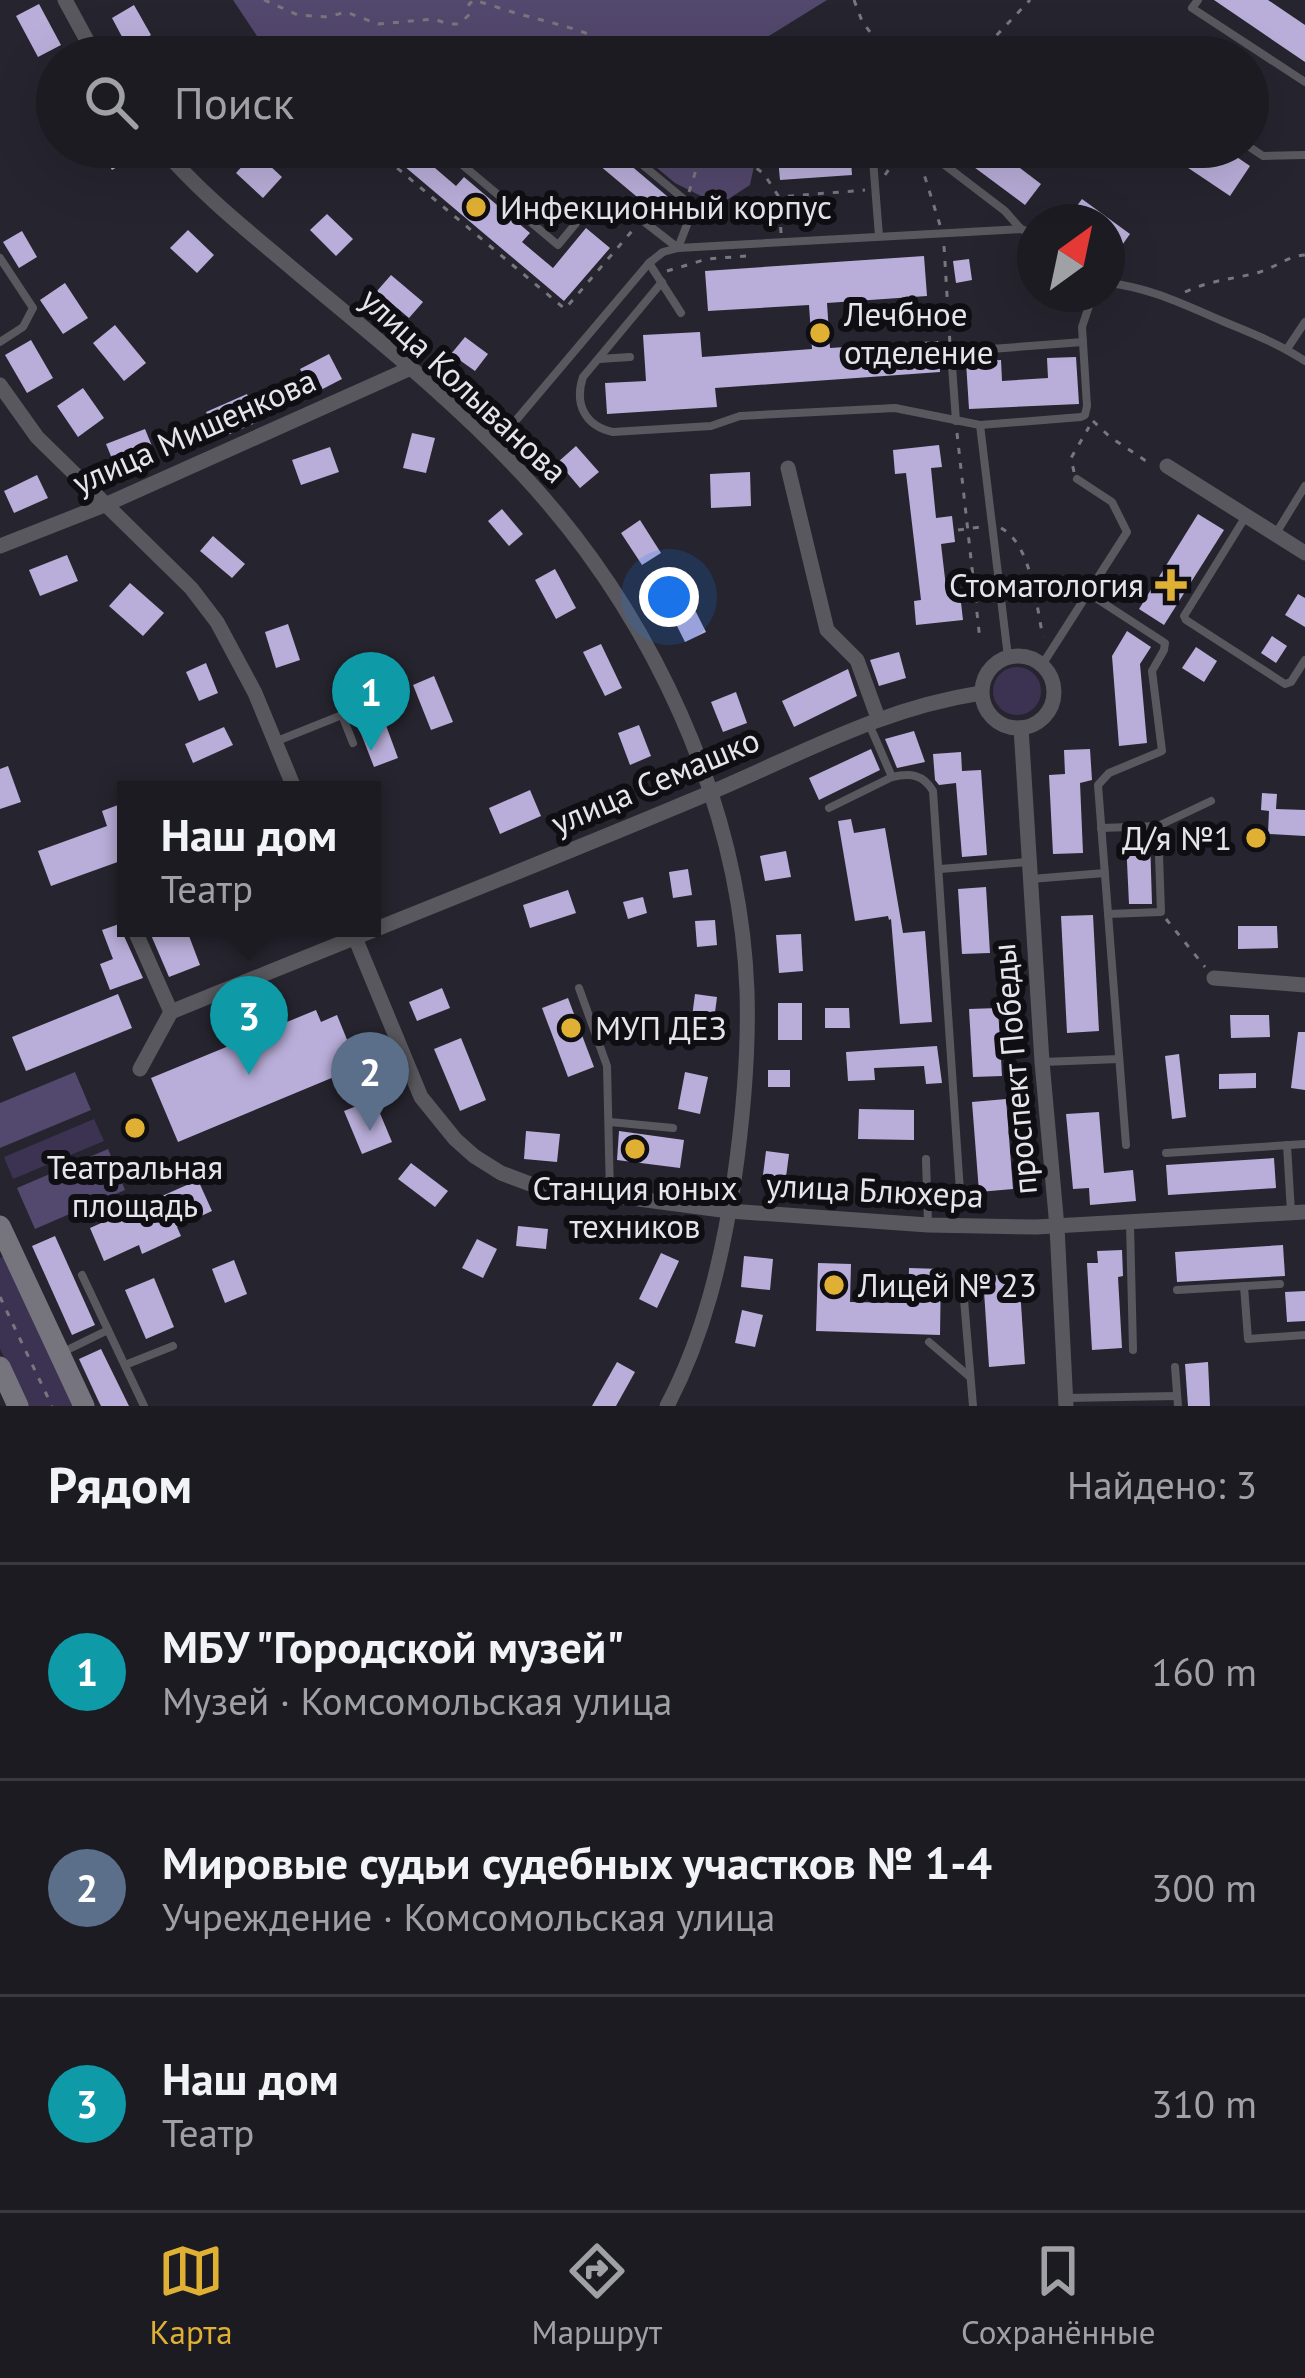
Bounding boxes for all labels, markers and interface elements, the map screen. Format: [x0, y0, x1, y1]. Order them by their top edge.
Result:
search box [36, 36, 1269, 168]
icon: search [78, 69, 144, 135]
text: Поиск [174, 73, 294, 131]
place label: Инфекционный корпус [500, 185, 832, 228]
marker: Инфекционный корпус [463, 194, 489, 220]
north arrow [1017, 204, 1125, 312]
street label: улица Колыванова [352, 278, 577, 492]
place label: Лечбное отделение [843, 292, 993, 373]
marker: Лечбное отделение [807, 320, 833, 346]
street label: улица Мишенкова [65, 358, 322, 503]
place label: Стоматология [949, 563, 1144, 606]
your location [639, 567, 699, 627]
marker: Стоматология [1155, 569, 1187, 601]
pin: 1 [332, 652, 410, 751]
street label: улица Семашко [544, 717, 766, 844]
popup [117, 781, 381, 937]
text: Наш дом [161, 805, 337, 863]
place label: Д/я №1 [1122, 816, 1232, 859]
marker: Д/я №1 [1243, 825, 1269, 851]
text: Театр [161, 863, 253, 914]
street label: проспект Победы [981, 942, 1046, 1196]
pin: 3 [210, 976, 288, 1075]
place label: МУП ДЕЗ [595, 1006, 727, 1049]
marker: МУП ДЕЗ [558, 1015, 584, 1041]
pin: 2 [331, 1032, 409, 1131]
marker: Театральная площадь [122, 1115, 148, 1141]
marker: Станция юных техников [622, 1136, 648, 1162]
place label: Театральная площадь [47, 1145, 223, 1226]
street label: улица Блюхера [765, 1162, 985, 1217]
place label: Станция юных техников [532, 1166, 738, 1247]
place label: Лицей № 23 [857, 1263, 1037, 1306]
marker: Лицей № 23 [821, 1272, 847, 1298]
text: Рядом [48, 1451, 192, 1517]
text: Найдено: 3 [1067, 1459, 1257, 1510]
text: МБУ "Городской музей" [162, 1617, 624, 1675]
text: 1 [76, 1646, 98, 1697]
text: 160 m [1151, 1646, 1257, 1697]
text: Музей · Комсомольская улица [162, 1675, 672, 1726]
text: Мировые судьи судебных участков № 1-4 [162, 1833, 992, 1891]
text: 2 [76, 1862, 98, 1913]
text: 300 m [1151, 1862, 1257, 1913]
text: Учреждение · Комсомольская улица [162, 1891, 775, 1942]
text: Наш дом [162, 2049, 339, 2107]
text: 3 [76, 2078, 98, 2129]
text: 310 m [1151, 2078, 1257, 2129]
text: Театр [162, 2107, 254, 2158]
tab: Карта [149, 2238, 233, 2353]
tab: Маршрут [532, 2238, 662, 2353]
tab: Сохранённые [961, 2238, 1156, 2353]

